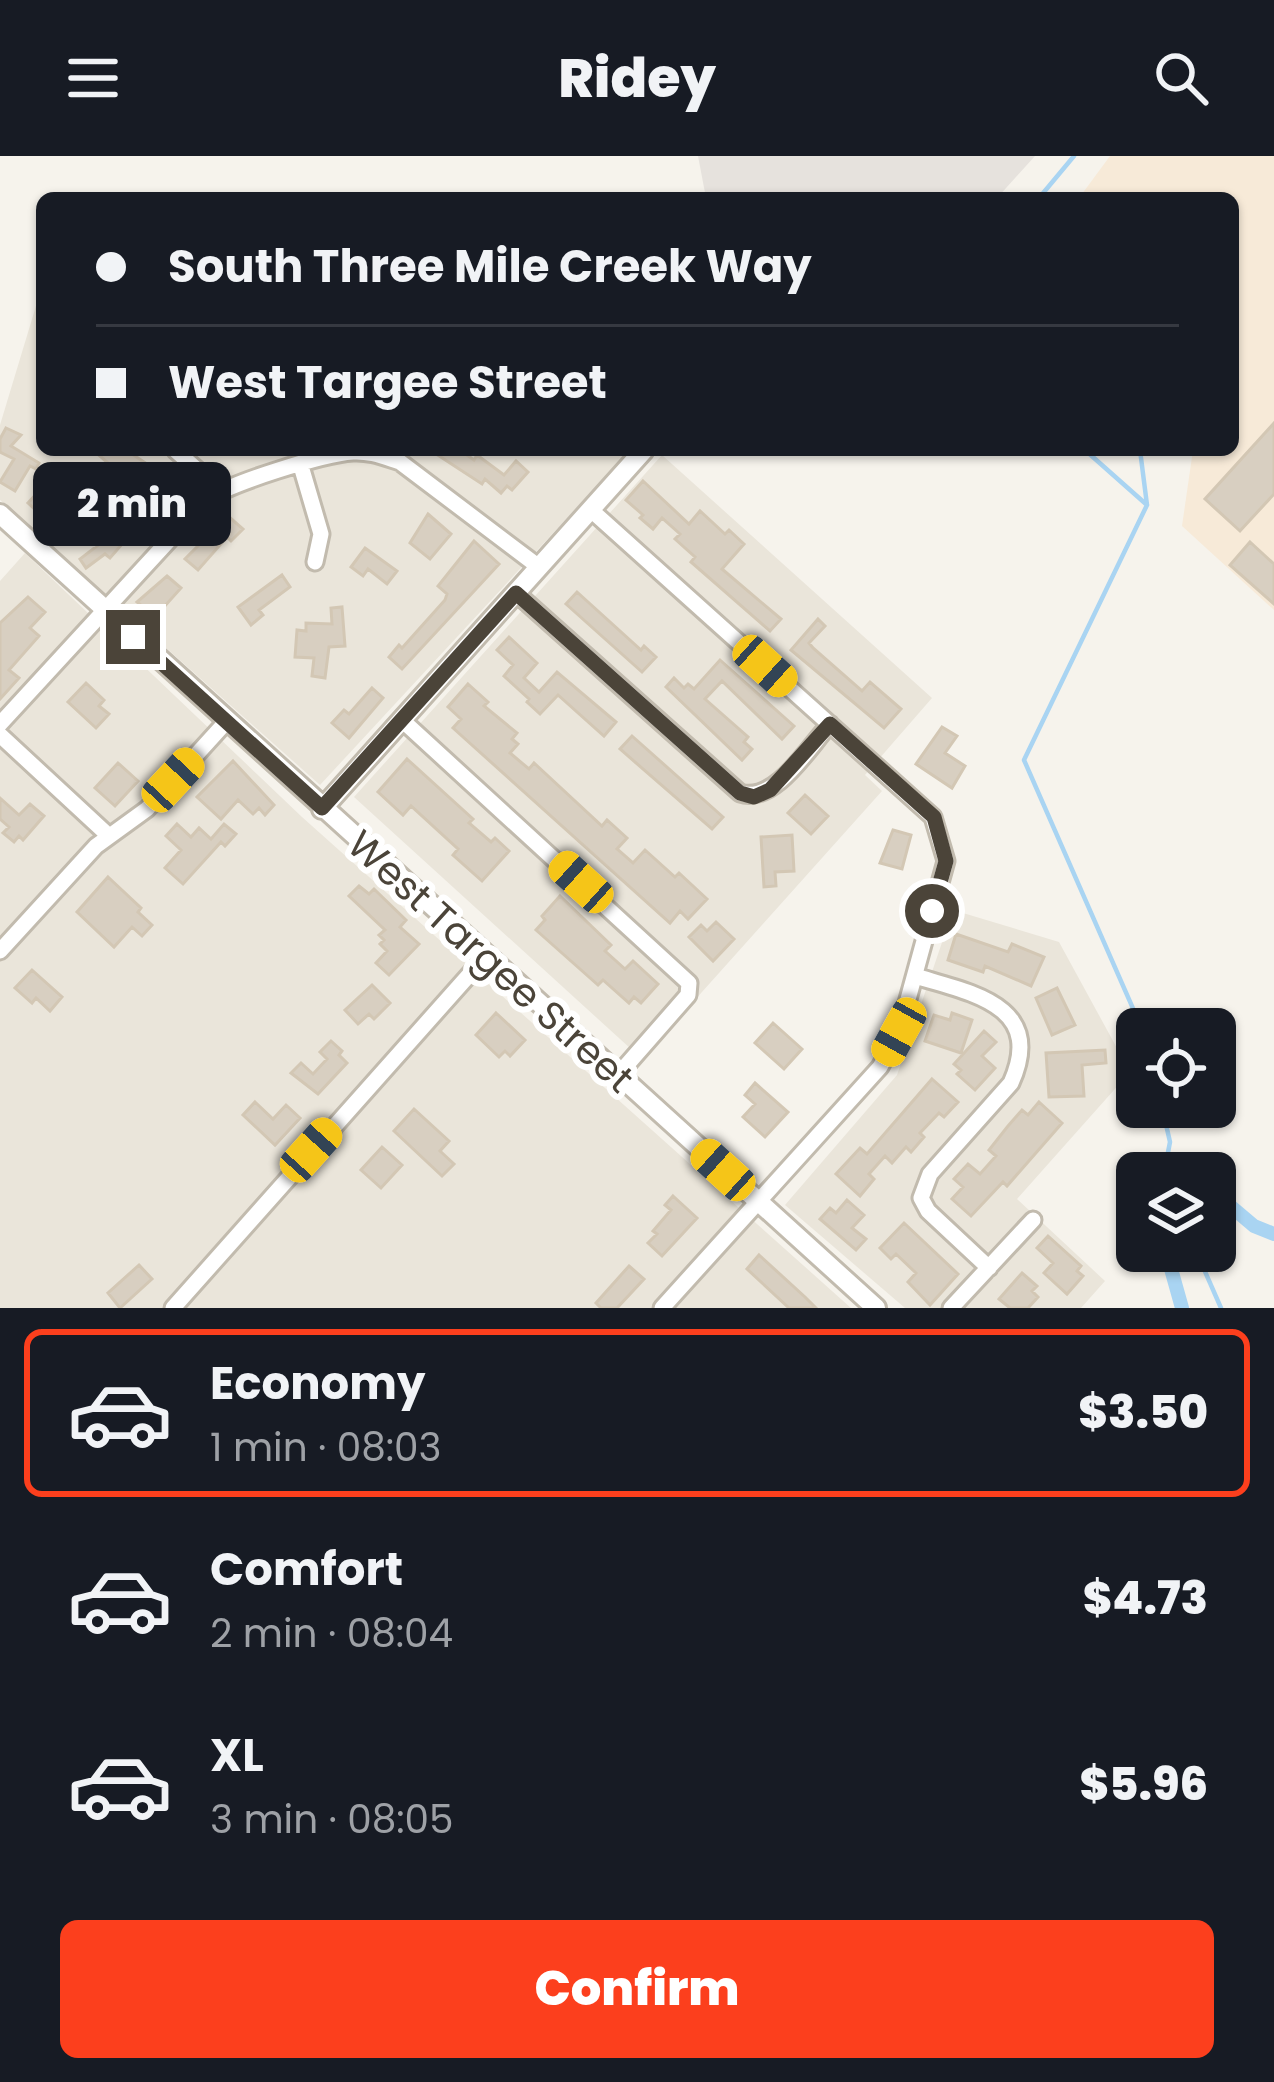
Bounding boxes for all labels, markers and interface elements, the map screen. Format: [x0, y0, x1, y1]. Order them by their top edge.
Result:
text: Ridey [558, 40, 716, 116]
icon: menu [60, 45, 126, 111]
icon: search [1148, 45, 1214, 111]
text: South Three Mile Creek Way [168, 235, 812, 298]
text: West Targee Street [168, 351, 607, 414]
callout: 2 min [34, 463, 232, 547]
text: 2 min [77, 476, 187, 531]
route end [106, 610, 160, 664]
car [726, 629, 804, 703]
car [135, 741, 211, 819]
street label: West Targee Street [335, 818, 646, 1105]
car [542, 845, 620, 919]
route start [905, 884, 959, 938]
car [866, 992, 932, 1072]
map controls [1116, 1008, 1236, 1272]
button: locate [1116, 1008, 1236, 1128]
car [274, 1111, 348, 1189]
car [684, 1133, 762, 1207]
button: layers [1116, 1152, 1236, 1272]
text: Economy [210, 1352, 425, 1415]
icon: car [66, 1359, 174, 1467]
text: $3.50 [1078, 1381, 1208, 1444]
text: 1 min · 08:03 [210, 1420, 442, 1475]
text: Comfort [210, 1538, 403, 1601]
icon: car [66, 1545, 174, 1653]
text: $4.73 [1083, 1567, 1208, 1630]
text: 2 min · 08:04 [210, 1606, 453, 1661]
text: XL [210, 1724, 264, 1787]
icon: car [66, 1731, 174, 1839]
text: $5.96 [1079, 1753, 1208, 1816]
text: 3 min · 08:05 [210, 1792, 454, 1847]
button: Confirm [60, 1920, 1214, 2058]

